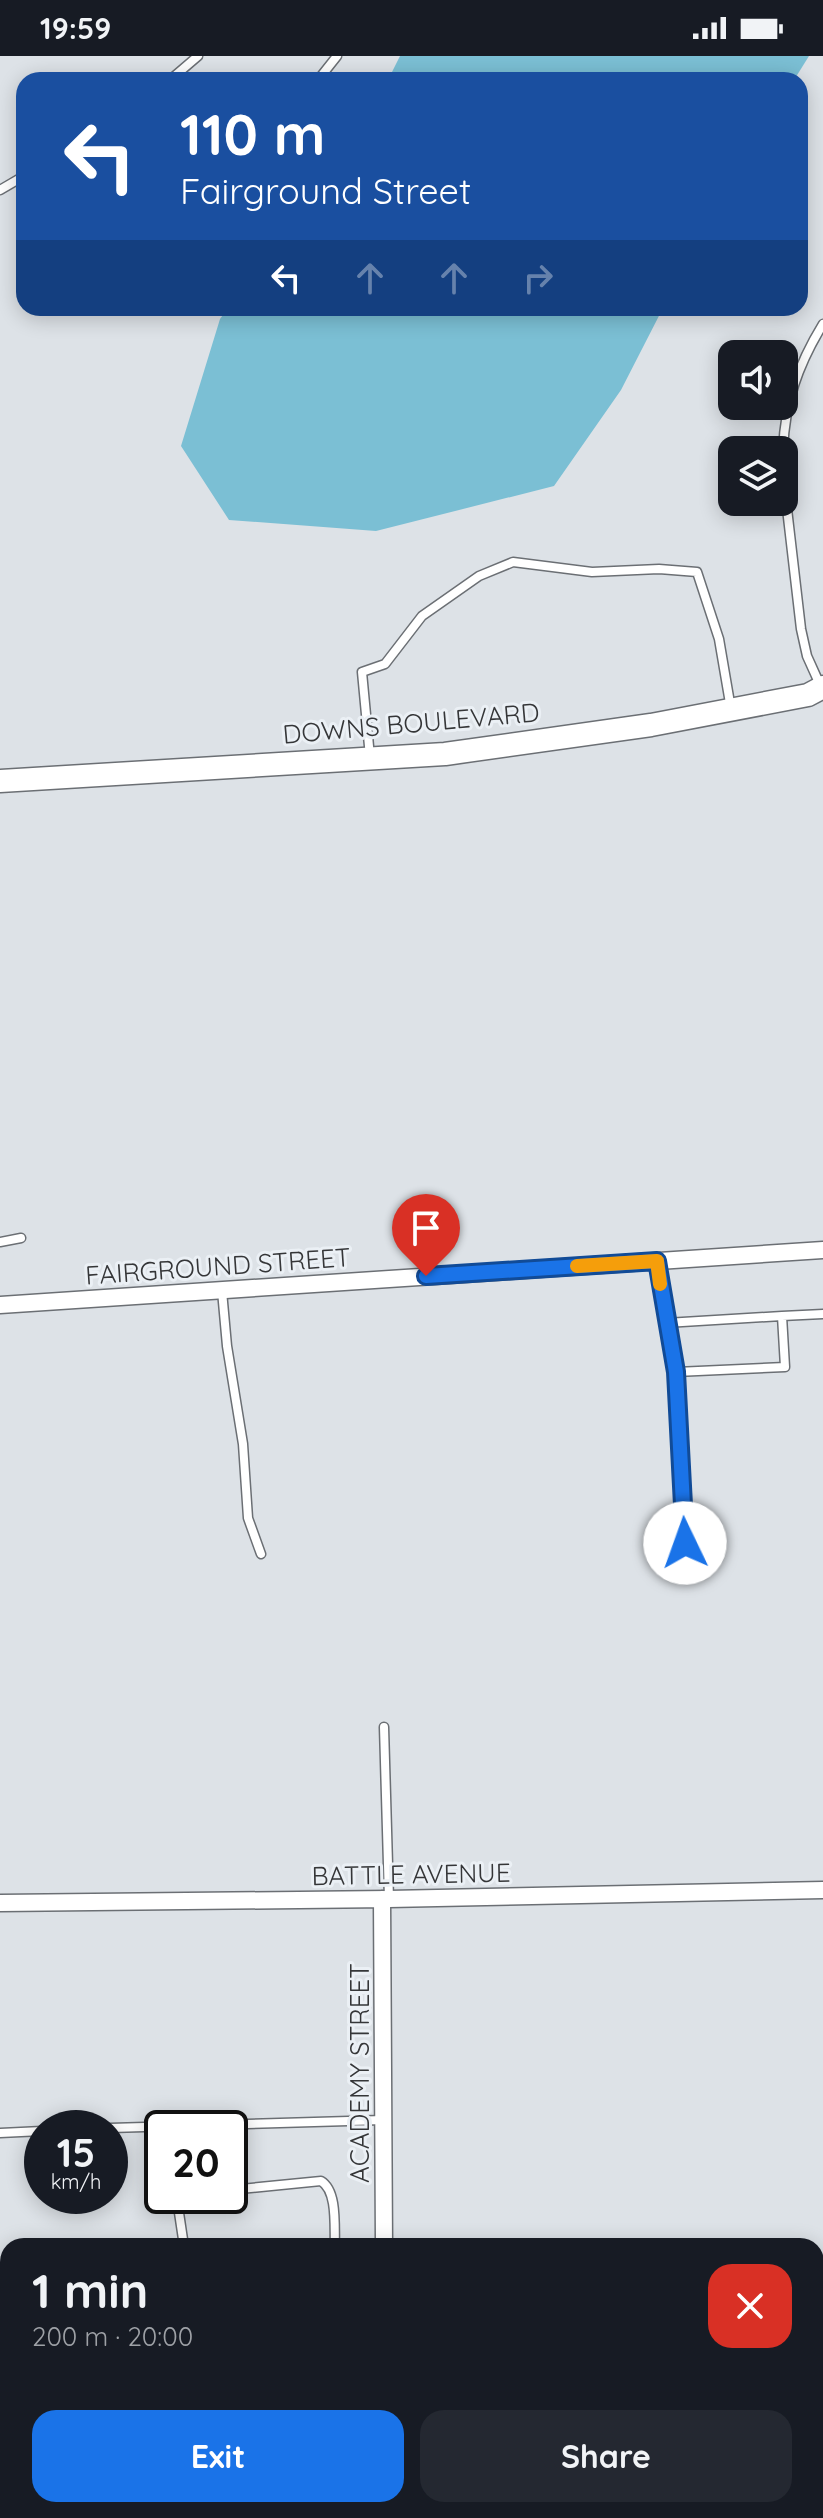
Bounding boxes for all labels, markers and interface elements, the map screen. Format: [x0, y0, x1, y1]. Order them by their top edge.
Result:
text: 19:59 [40, 9, 111, 47]
text: 110 m [180, 99, 325, 169]
icon: left [48, 104, 152, 208]
text: Fairground Street [180, 168, 471, 213]
icon: left [264, 256, 308, 300]
icon: ahead [348, 256, 392, 300]
icon: ahead [432, 256, 476, 300]
icon: right [516, 256, 560, 300]
map controls [718, 340, 798, 516]
button: sound [718, 340, 798, 420]
button: layers [718, 436, 798, 516]
street label: DOWNS BOULEVARD [281, 695, 541, 751]
pin [392, 1194, 460, 1276]
icon: arrive [404, 1206, 448, 1250]
street label: FAIRGROUND STREET [84, 1240, 352, 1292]
position arrow [643, 1501, 727, 1585]
street label: BATTLE AVENUE [311, 1856, 511, 1892]
street label: ACADEMY STREET [343, 1963, 376, 2183]
speed limit sign: 20 [144, 2110, 248, 2214]
text: 15 [57, 2127, 95, 2177]
text: km/h [51, 2169, 101, 2194]
text: 1 min [32, 2260, 148, 2320]
button: close [708, 2264, 792, 2348]
text: 200 m · 20:00 [32, 2320, 193, 2353]
button: Exit [32, 2410, 404, 2502]
button: Share [420, 2410, 792, 2502]

